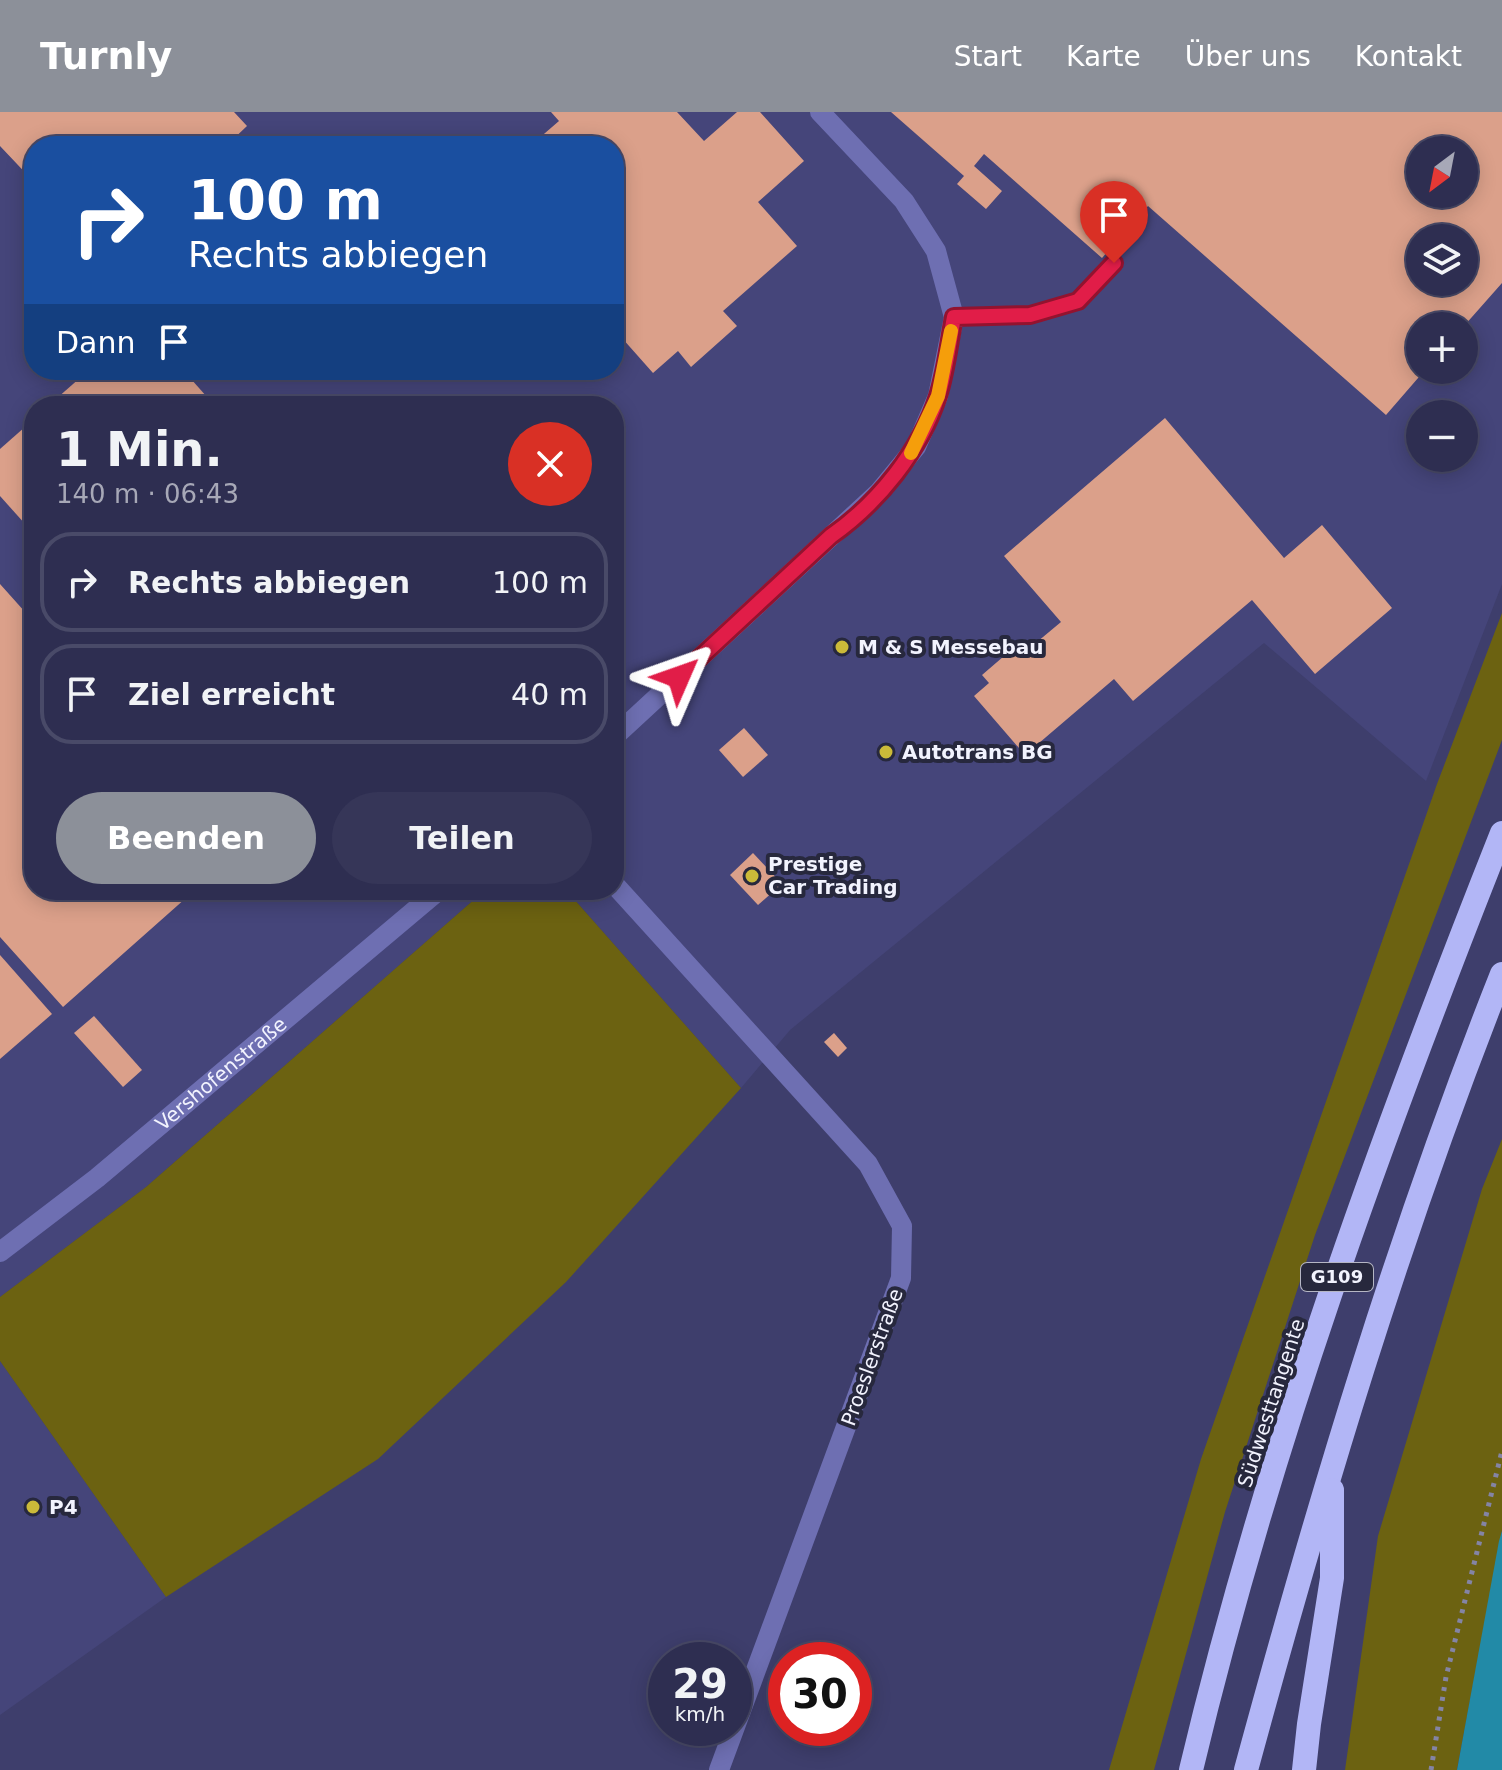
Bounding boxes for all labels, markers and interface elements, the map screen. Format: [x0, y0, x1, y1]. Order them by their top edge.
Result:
text: Turnly [40, 34, 172, 78]
text: Start [954, 40, 1022, 73]
text: Karte [1066, 40, 1141, 73]
text: Über uns [1185, 40, 1311, 73]
text: Kontakt [1355, 40, 1462, 73]
north arrow [1406, 136, 1478, 208]
map controls [1406, 136, 1478, 472]
text: 100 m [188, 167, 383, 232]
icon: right [56, 168, 160, 272]
pin [1080, 181, 1148, 263]
icon: arrive [1092, 193, 1136, 237]
button: layers [1406, 224, 1478, 296]
text: Rechts abbiegen [188, 234, 488, 275]
button: + [1406, 312, 1478, 384]
icon: arrive [152, 320, 196, 364]
text: Dann [56, 325, 136, 360]
button: − [1406, 400, 1478, 472]
text: 1 Min. [56, 421, 223, 477]
button: close [508, 422, 592, 506]
text: 140 m · 06:43 [56, 479, 239, 509]
icon: right [60, 560, 104, 604]
text: Rechts abbiegen [128, 565, 410, 600]
text: 100 m [492, 565, 588, 600]
position arrow [637, 635, 721, 719]
place label: M & S Messebau [858, 635, 1044, 659]
marker: M & S Messebau [833, 638, 851, 656]
icon: arrive [60, 672, 104, 716]
text: Ziel erreicht [128, 677, 335, 712]
text: 40 m [511, 677, 588, 712]
place label: Autotrans BG [902, 740, 1053, 764]
marker: Autotrans BG [877, 743, 895, 761]
button: Beenden [56, 792, 316, 884]
button: Teilen [332, 792, 592, 884]
place label: Prestige Car Trading [768, 852, 898, 899]
marker: Prestige Car Trading [743, 867, 761, 885]
street label: Vershofenstraße [151, 1012, 291, 1136]
road number: G109 [1301, 1263, 1373, 1291]
street label: Proeslerstraße [836, 1285, 908, 1429]
street label: Südwesttangente [1232, 1316, 1310, 1490]
place label: P4 [49, 1495, 78, 1519]
marker: P4 [24, 1498, 42, 1516]
speed limit sign: 30 [768, 1642, 872, 1746]
text: 29 [672, 1661, 728, 1707]
text: km/h [675, 1702, 725, 1726]

